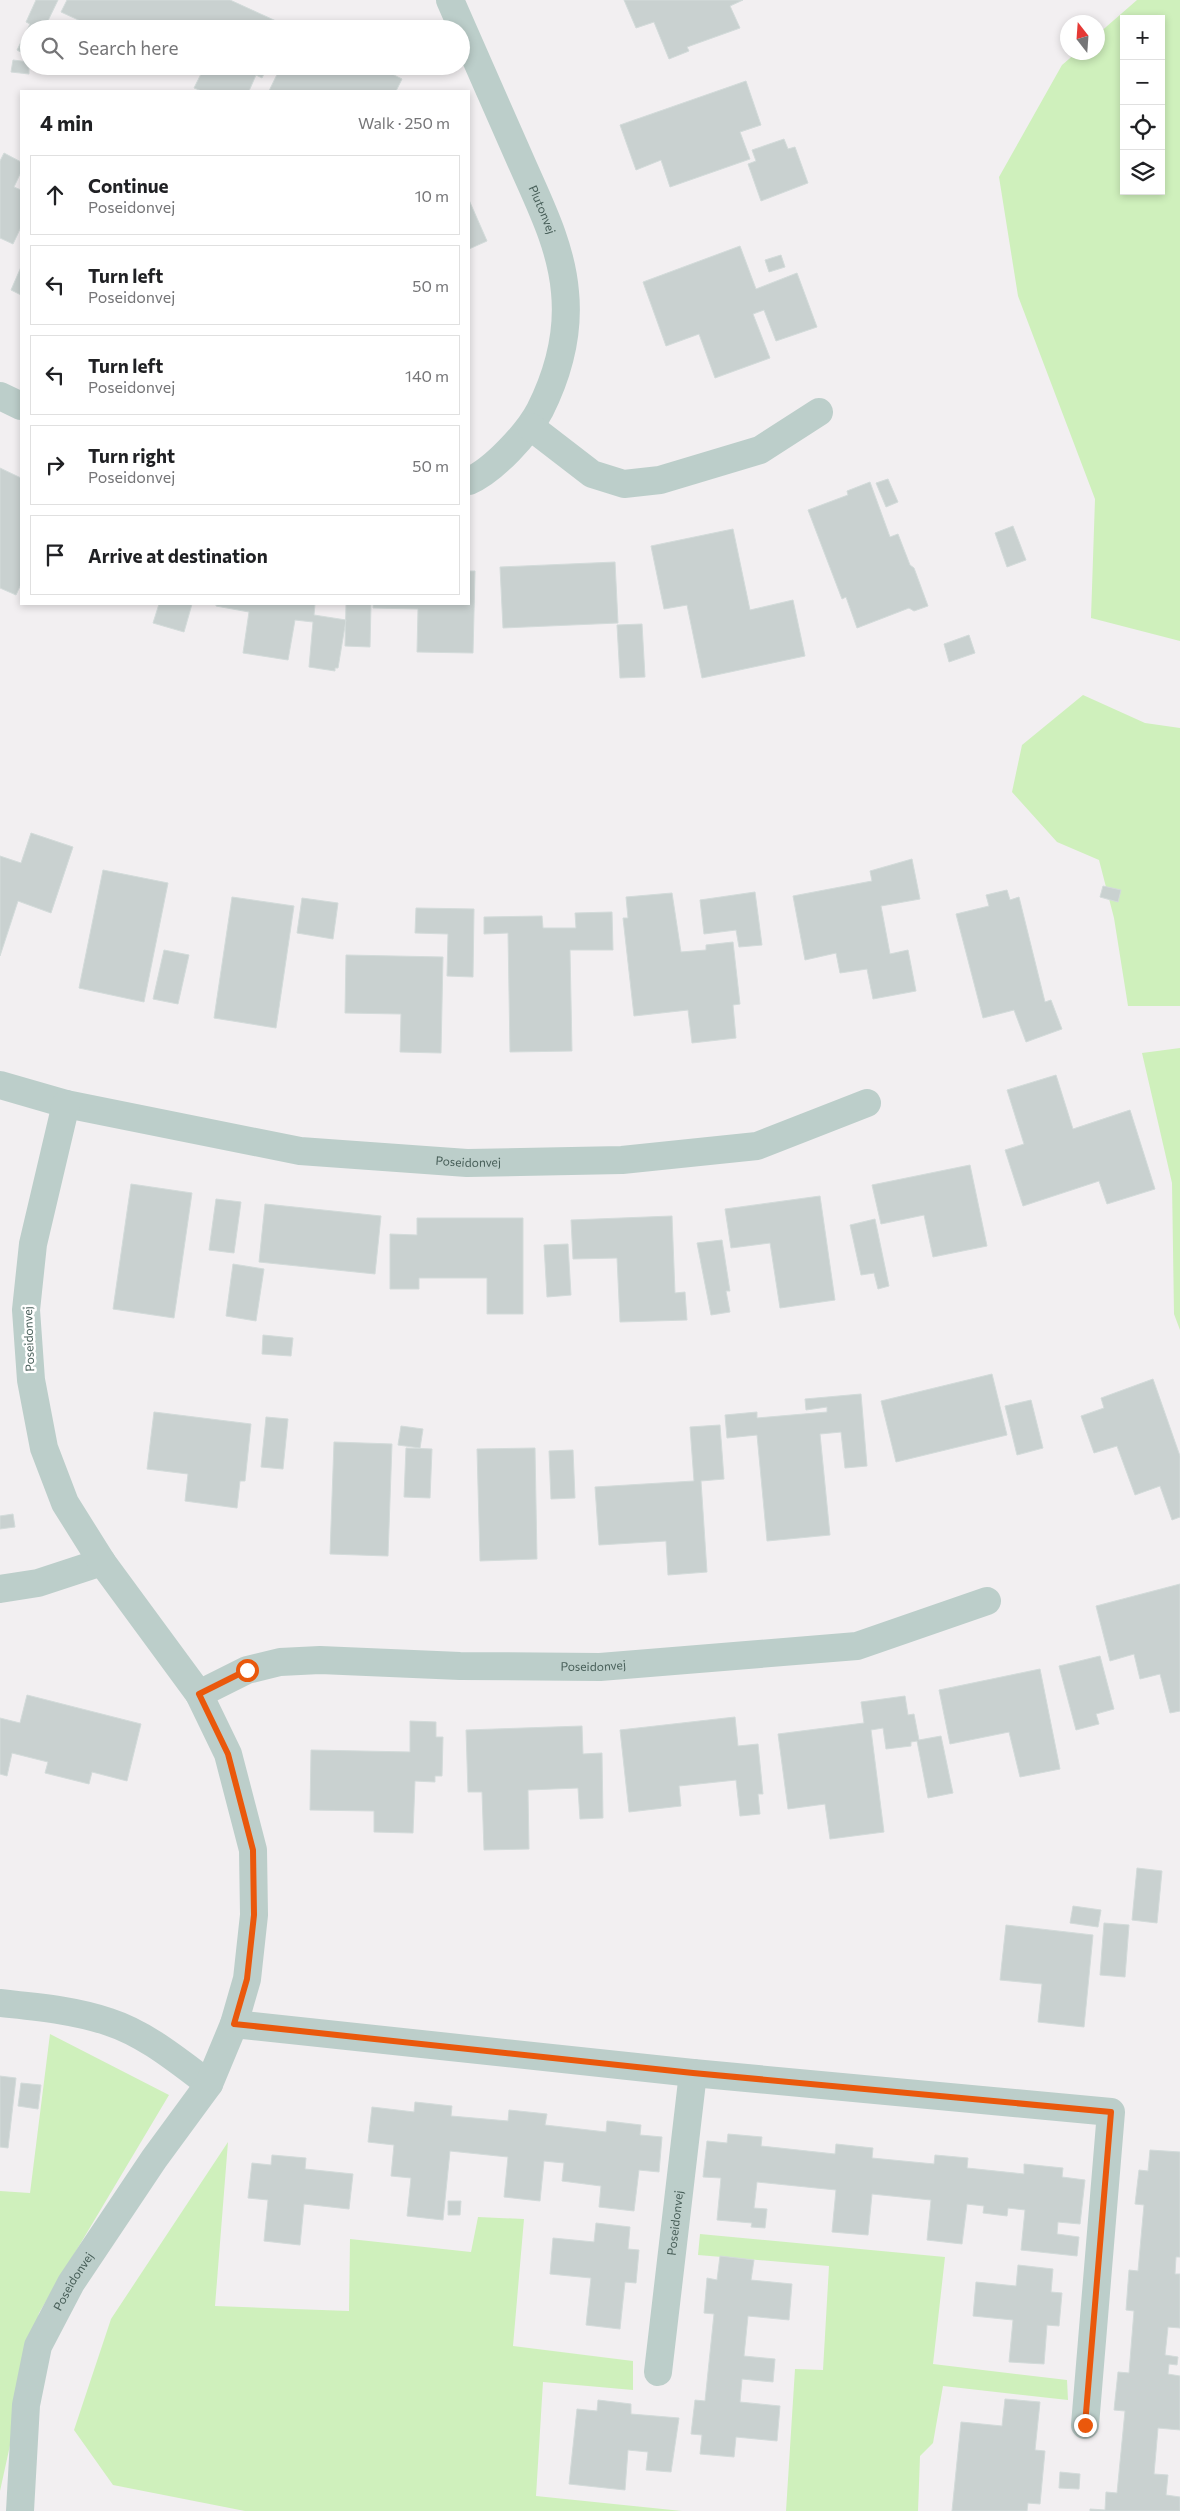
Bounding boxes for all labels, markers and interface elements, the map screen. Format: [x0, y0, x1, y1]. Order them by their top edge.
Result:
north arrow [1060, 15, 1105, 60]
map controls [1120, 15, 1165, 195]
button: + [1120, 15, 1165, 60]
search box [20, 20, 470, 75]
icon: search [38, 34, 66, 62]
text: Search here [78, 36, 178, 59]
button: − [1120, 60, 1165, 105]
button: locate [1120, 105, 1165, 150]
text: 4 min [40, 110, 93, 135]
text: Walk · 250 m [358, 113, 450, 132]
button: layers [1120, 150, 1165, 195]
text: Continue [88, 174, 168, 197]
icon: ahead [41, 181, 69, 209]
street label: Plutonvej [526, 183, 559, 236]
text: 10 m [415, 186, 449, 205]
text: Poseidonvej [88, 197, 175, 216]
text: Turn left [88, 264, 163, 287]
icon: left [41, 271, 69, 299]
text: 50 m [412, 276, 449, 295]
text: Poseidonvej [88, 287, 175, 306]
text: Turn left [88, 354, 163, 377]
icon: left [41, 361, 69, 389]
text: 140 m [405, 366, 449, 385]
text: Poseidonvej [88, 377, 175, 396]
text: Turn right [88, 444, 175, 467]
icon: right [41, 451, 69, 479]
text: 50 m [412, 456, 449, 475]
text: Poseidonvej [88, 467, 175, 486]
icon: arrive [41, 541, 69, 569]
text: Arrive at destination [88, 544, 268, 567]
street label: Poseidonvej [435, 1153, 501, 1169]
street label: Poseidonvej [20, 1306, 36, 1372]
street label: Poseidonvej [560, 1657, 626, 1673]
route start [236, 1659, 259, 1682]
street label: Poseidonvej [664, 2190, 685, 2256]
street label: Poseidonvej [50, 2249, 96, 2313]
route end [1074, 2414, 1097, 2437]

